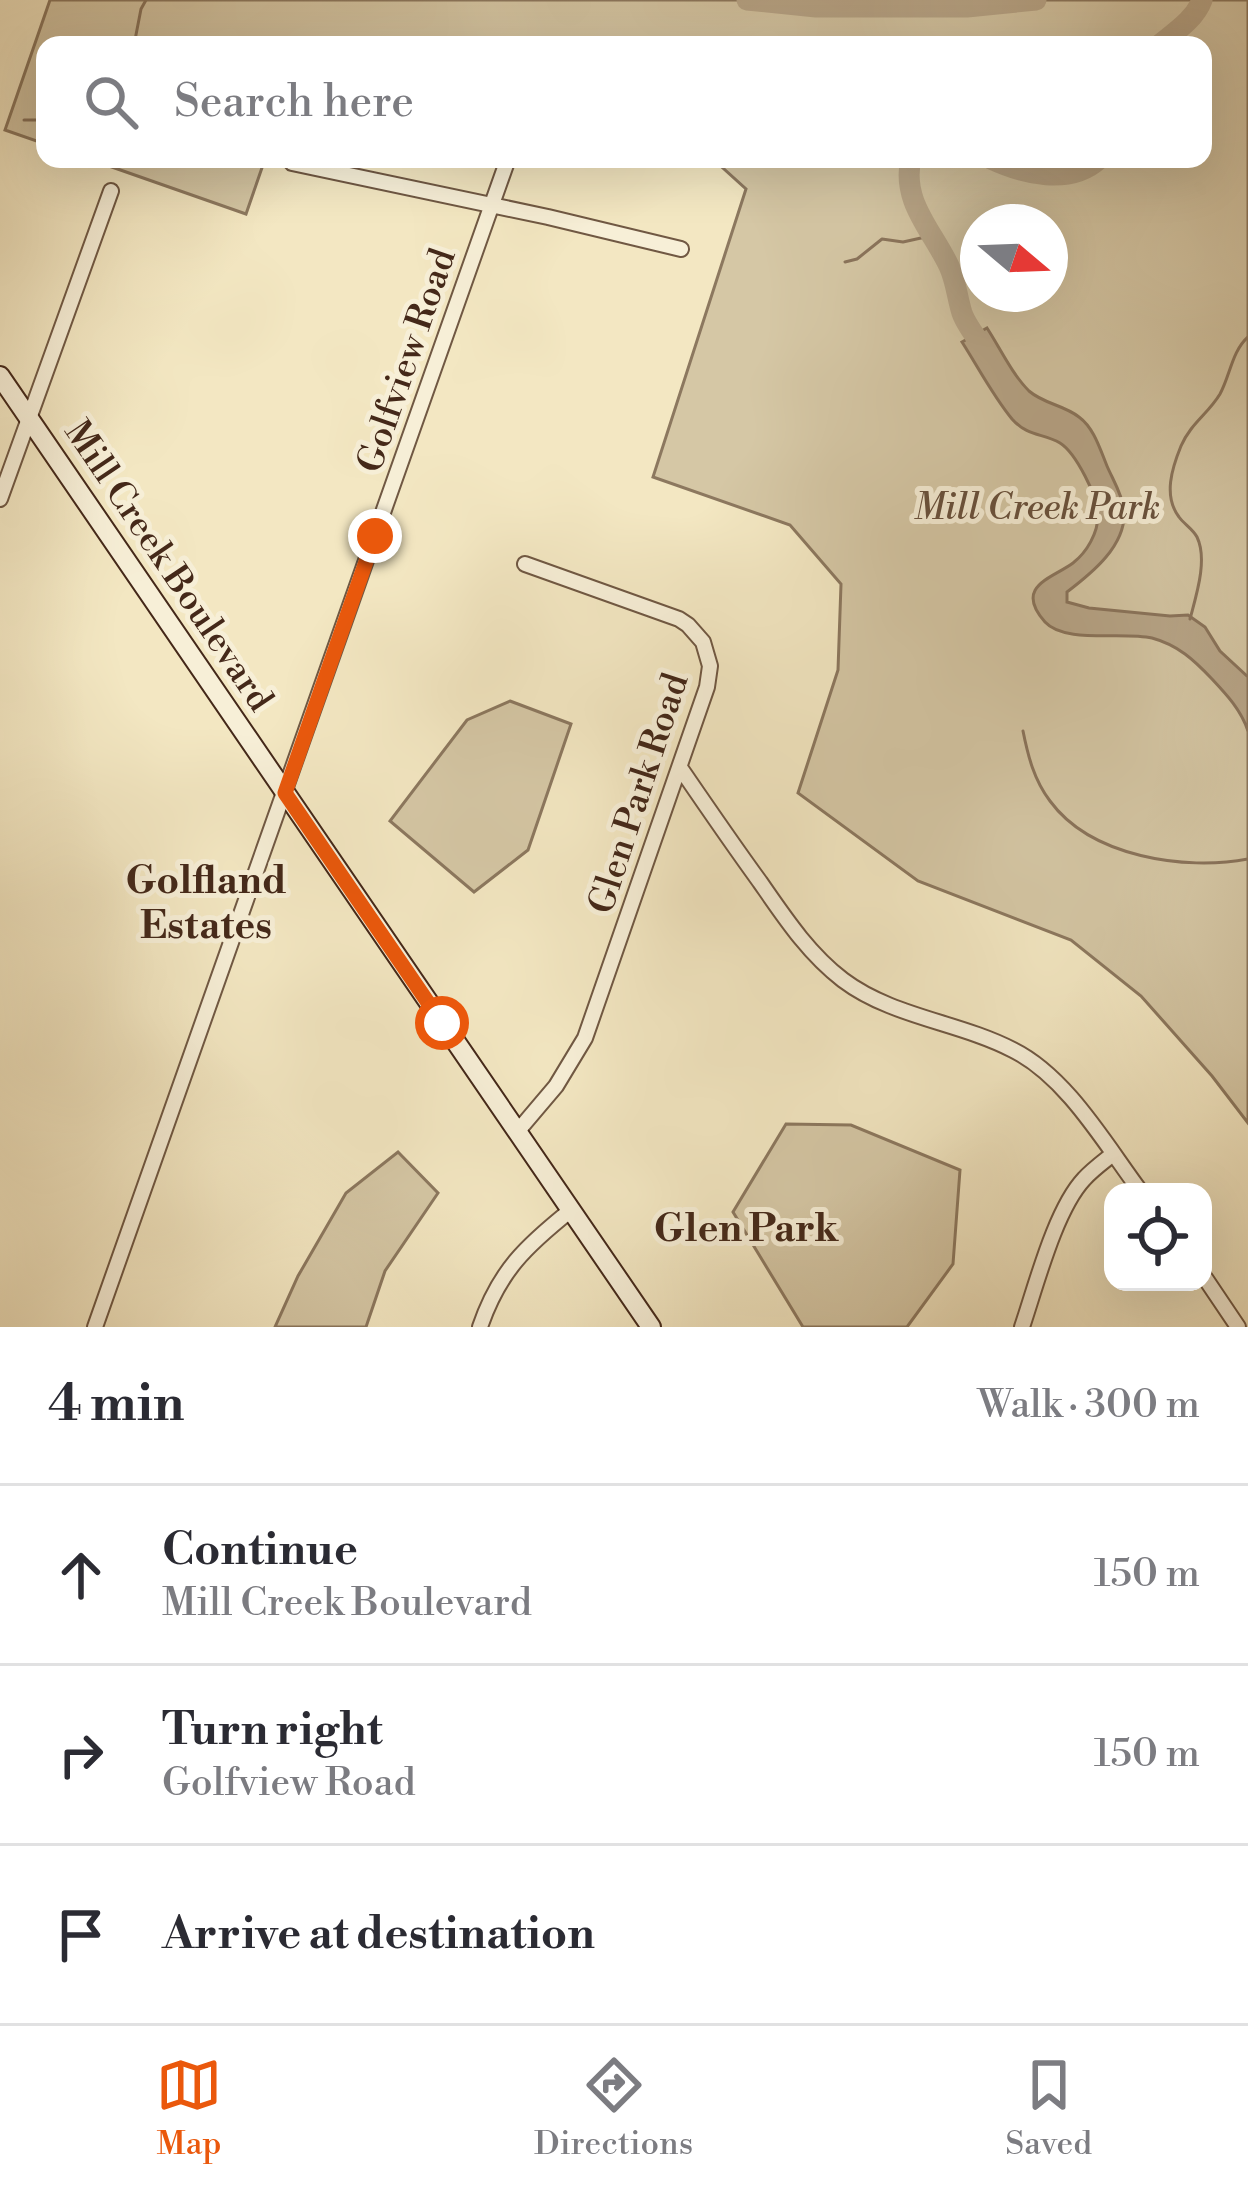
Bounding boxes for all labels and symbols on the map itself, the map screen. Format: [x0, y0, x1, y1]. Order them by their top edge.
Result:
north arrow [960, 204, 1068, 312]
street label: Golfview Road [348, 242, 467, 479]
street label: Mill Creek Boulevard [54, 412, 282, 721]
park label: Mill Creek Park [914, 486, 1160, 531]
route end [348, 509, 402, 563]
street label: Glen Park Road [579, 667, 700, 920]
district label: Golfland Estates [126, 857, 287, 951]
route start [415, 996, 469, 1050]
district label: Glen Park [654, 1205, 839, 1254]

